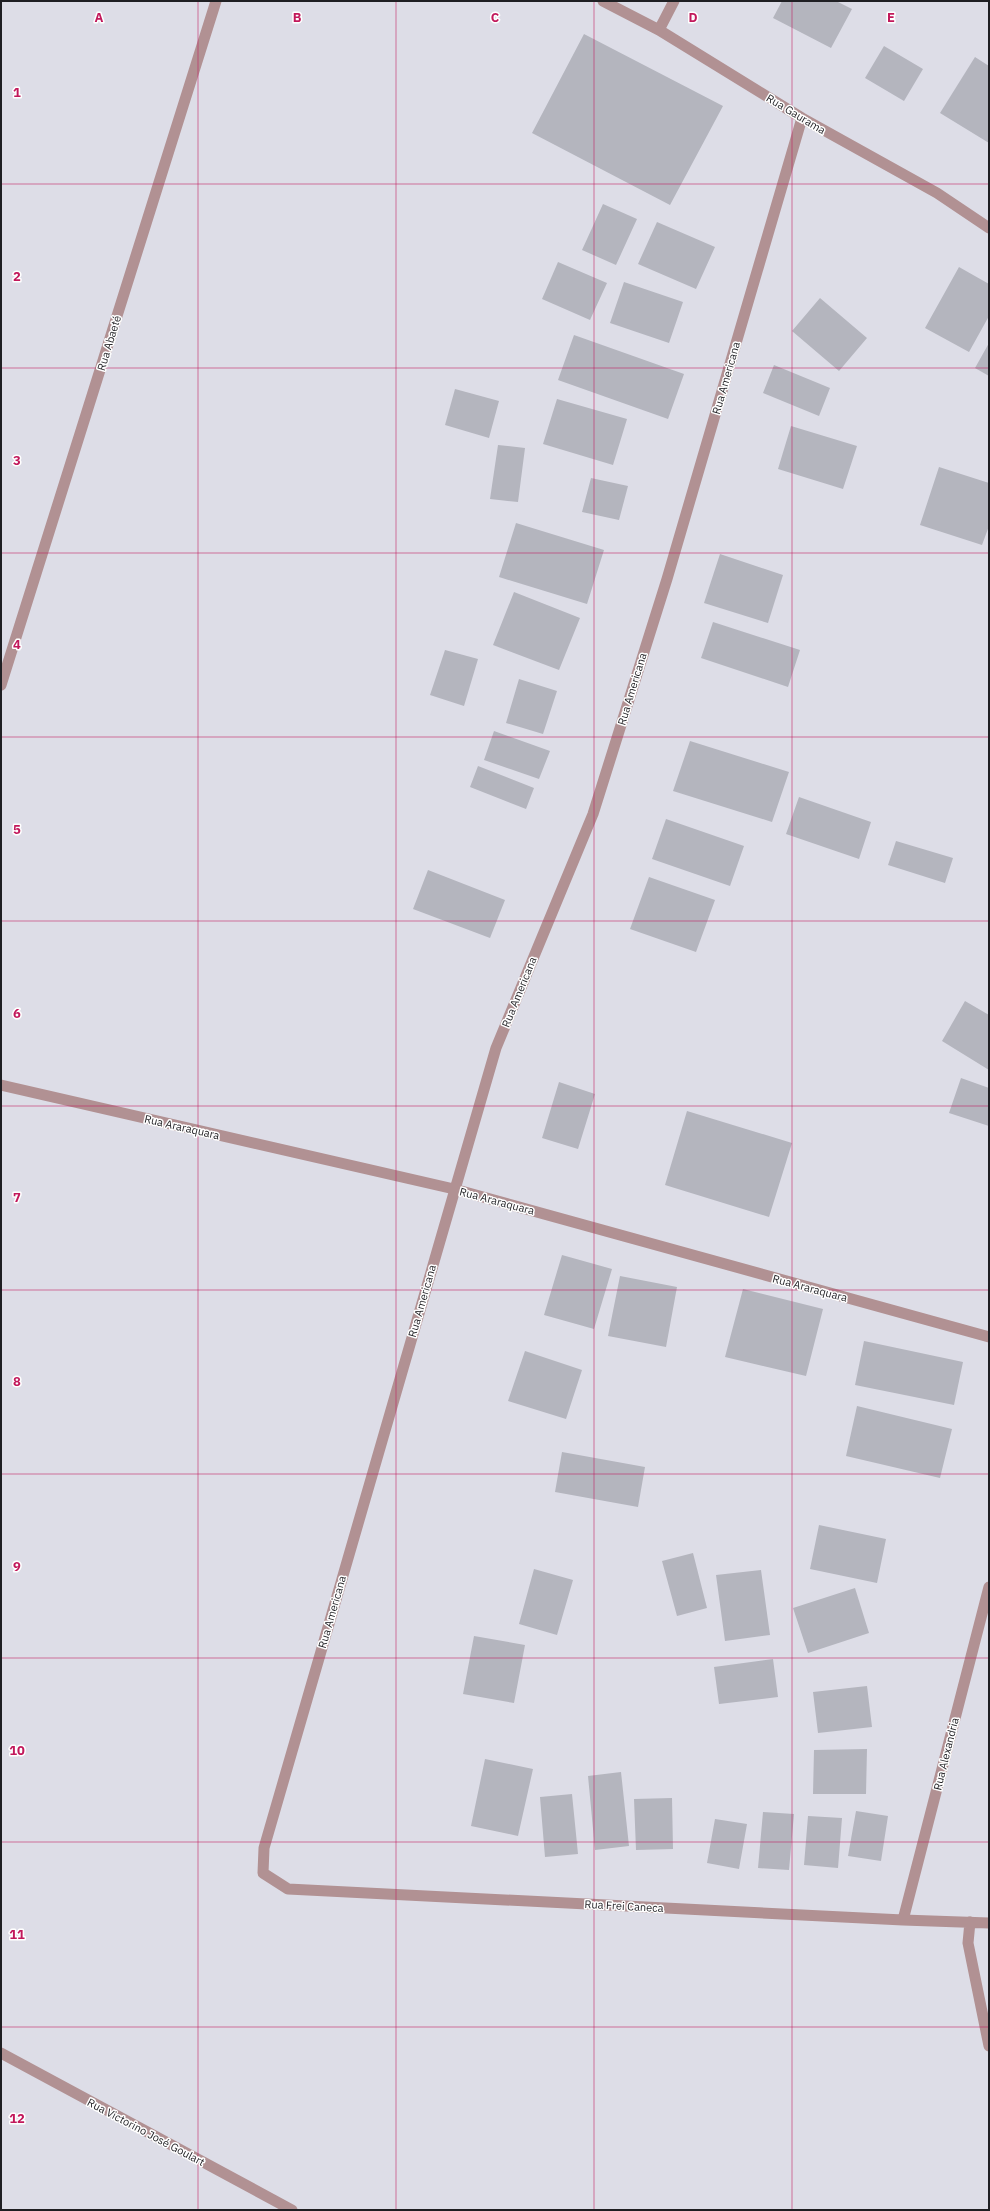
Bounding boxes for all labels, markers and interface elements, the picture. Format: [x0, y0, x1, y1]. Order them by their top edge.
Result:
text: A [95, 9, 104, 26]
text: B [293, 9, 302, 26]
text: C [491, 9, 500, 26]
text: D [688, 9, 698, 26]
text: E [887, 9, 895, 26]
text: 1 [13, 84, 21, 101]
street label: Rua Gaurama [764, 91, 828, 137]
text: 2 [13, 268, 21, 285]
street label: Rua Abaeté [94, 314, 124, 372]
street label: Rua Americana [709, 340, 743, 416]
text: 3 [13, 452, 21, 469]
text: 4 [13, 636, 21, 653]
street label: Rua Americana [614, 651, 650, 727]
text: 5 [13, 821, 21, 838]
street label: Rua Americana [499, 955, 540, 1029]
text: 6 [13, 1005, 21, 1022]
street label: Rua Araraquara [143, 1112, 221, 1142]
street label: Rua Araraquara [458, 1184, 536, 1218]
text: 7 [13, 1189, 21, 1206]
street label: Rua Americana [405, 1263, 439, 1339]
street label: Rua Araraquara [771, 1271, 849, 1305]
text: 8 [13, 1373, 21, 1390]
text: 9 [13, 1558, 21, 1575]
street label: Rua Americana [315, 1574, 349, 1650]
street label: Rua Alexandria [930, 1716, 962, 1792]
text: 10 [9, 1742, 25, 1759]
street label: Rua Frei Caneca [584, 1897, 664, 1915]
text: 11 [9, 1926, 25, 1943]
street label: Rua Victorino José Goulart [85, 2095, 207, 2169]
text: 12 [9, 2110, 25, 2127]

